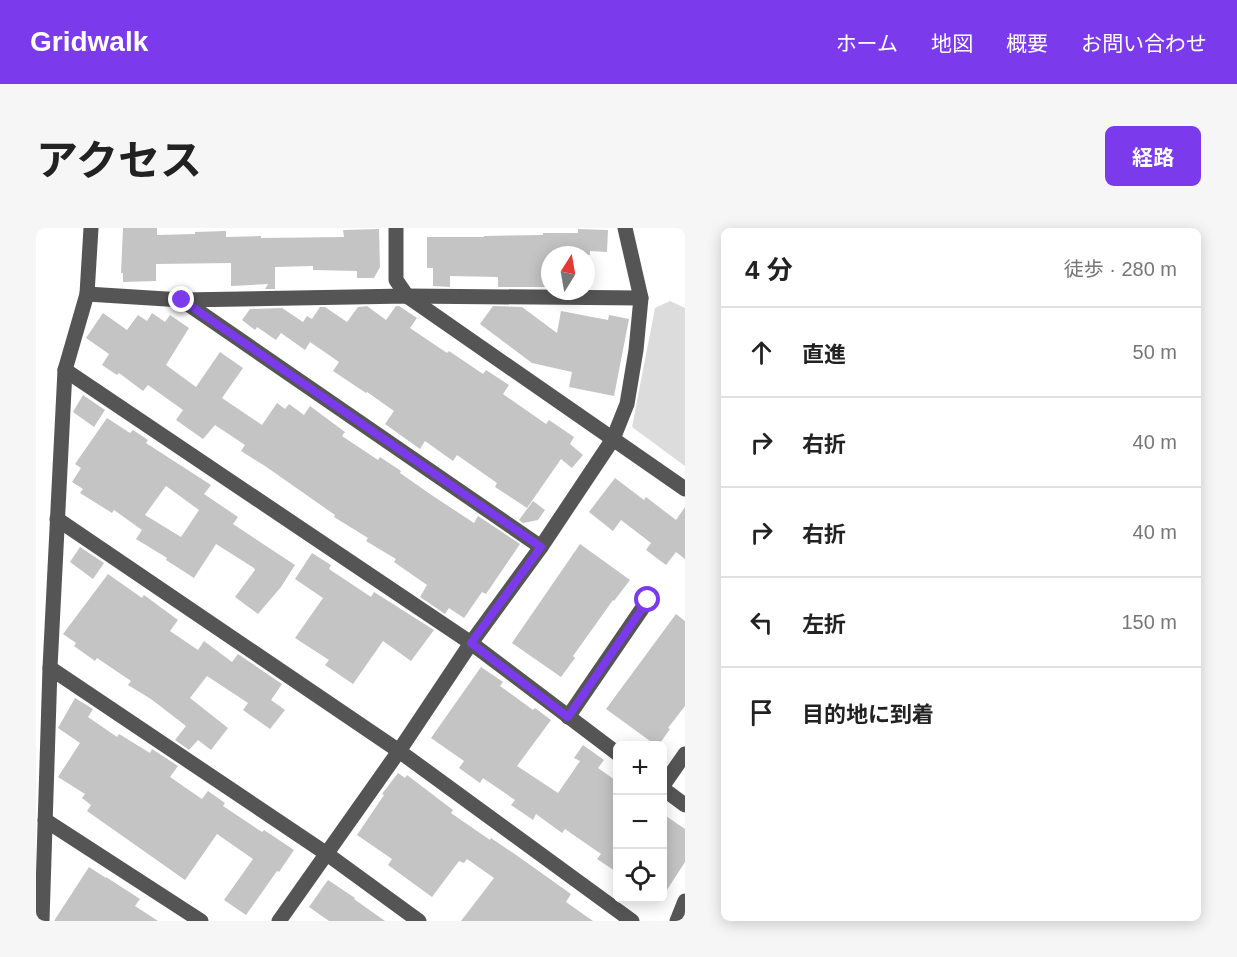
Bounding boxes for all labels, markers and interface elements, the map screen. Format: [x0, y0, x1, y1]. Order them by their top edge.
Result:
text: Gridwalk [30, 26, 148, 57]
text: ホーム [836, 32, 898, 55]
text: 地図 [931, 32, 973, 55]
text: 概要 [1006, 32, 1048, 55]
text: お問い合わせ [1081, 32, 1207, 55]
button: 経路 [1105, 126, 1201, 186]
text: アクセス [36, 137, 202, 184]
north arrow [541, 246, 595, 300]
text: 4 分 [745, 255, 793, 285]
text: 徒歩 · 280 m [1064, 258, 1177, 280]
route end [168, 286, 194, 312]
icon: ahead [745, 336, 778, 369]
text: 50 m [1133, 341, 1177, 363]
text: 直進 [802, 342, 846, 367]
icon: right [745, 426, 778, 459]
text: 40 m [1133, 431, 1177, 453]
text: 右折 [802, 432, 846, 457]
icon: right [745, 516, 778, 549]
text: 40 m [1133, 521, 1177, 543]
text: 右折 [802, 522, 846, 547]
route start [634, 586, 660, 612]
icon: left [745, 606, 778, 639]
text: 150 m [1121, 611, 1177, 633]
text: 左折 [802, 612, 846, 637]
icon: arrive [745, 696, 778, 729]
text: 目的地に到着 [802, 702, 934, 727]
map controls [613, 741, 667, 903]
button: + [613, 741, 667, 795]
button: − [613, 795, 667, 849]
button: locate [613, 849, 667, 903]

